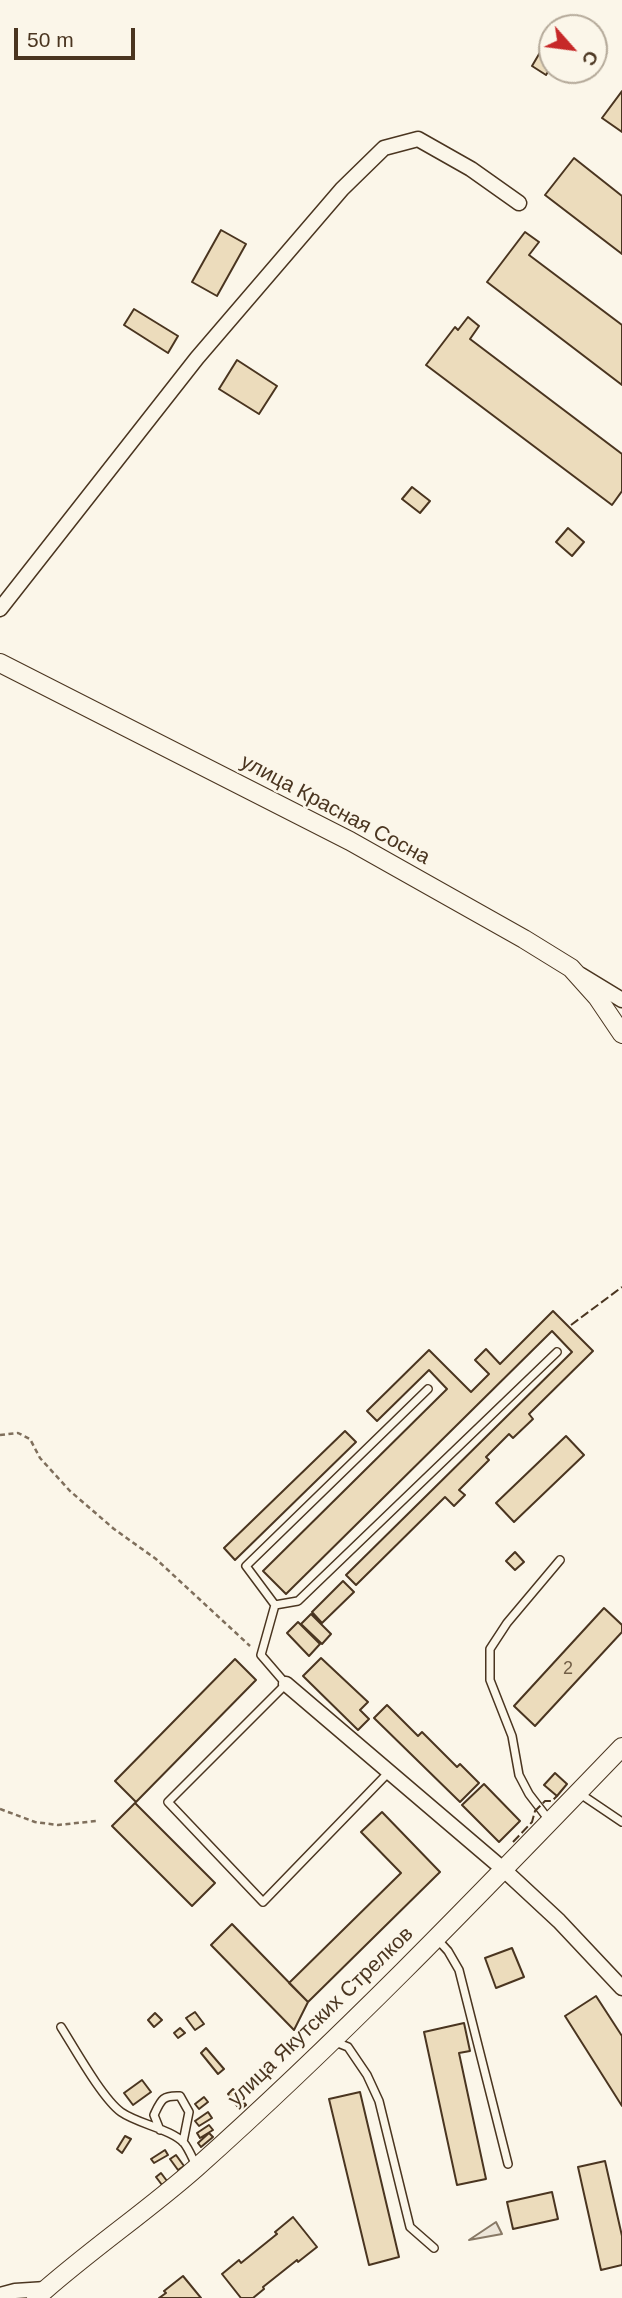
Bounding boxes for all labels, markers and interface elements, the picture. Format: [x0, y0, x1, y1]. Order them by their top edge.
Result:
scale bar [18, 14, 138, 58]
north arrow [538, 14, 608, 84]
text: 50 m [27, 28, 74, 51]
text: С [578, 47, 603, 69]
street label: улица Красная Сосна [236, 749, 434, 871]
house number: 2 [563, 1658, 573, 1680]
street label: улица Якутских Стрелков [223, 1922, 419, 2112]

